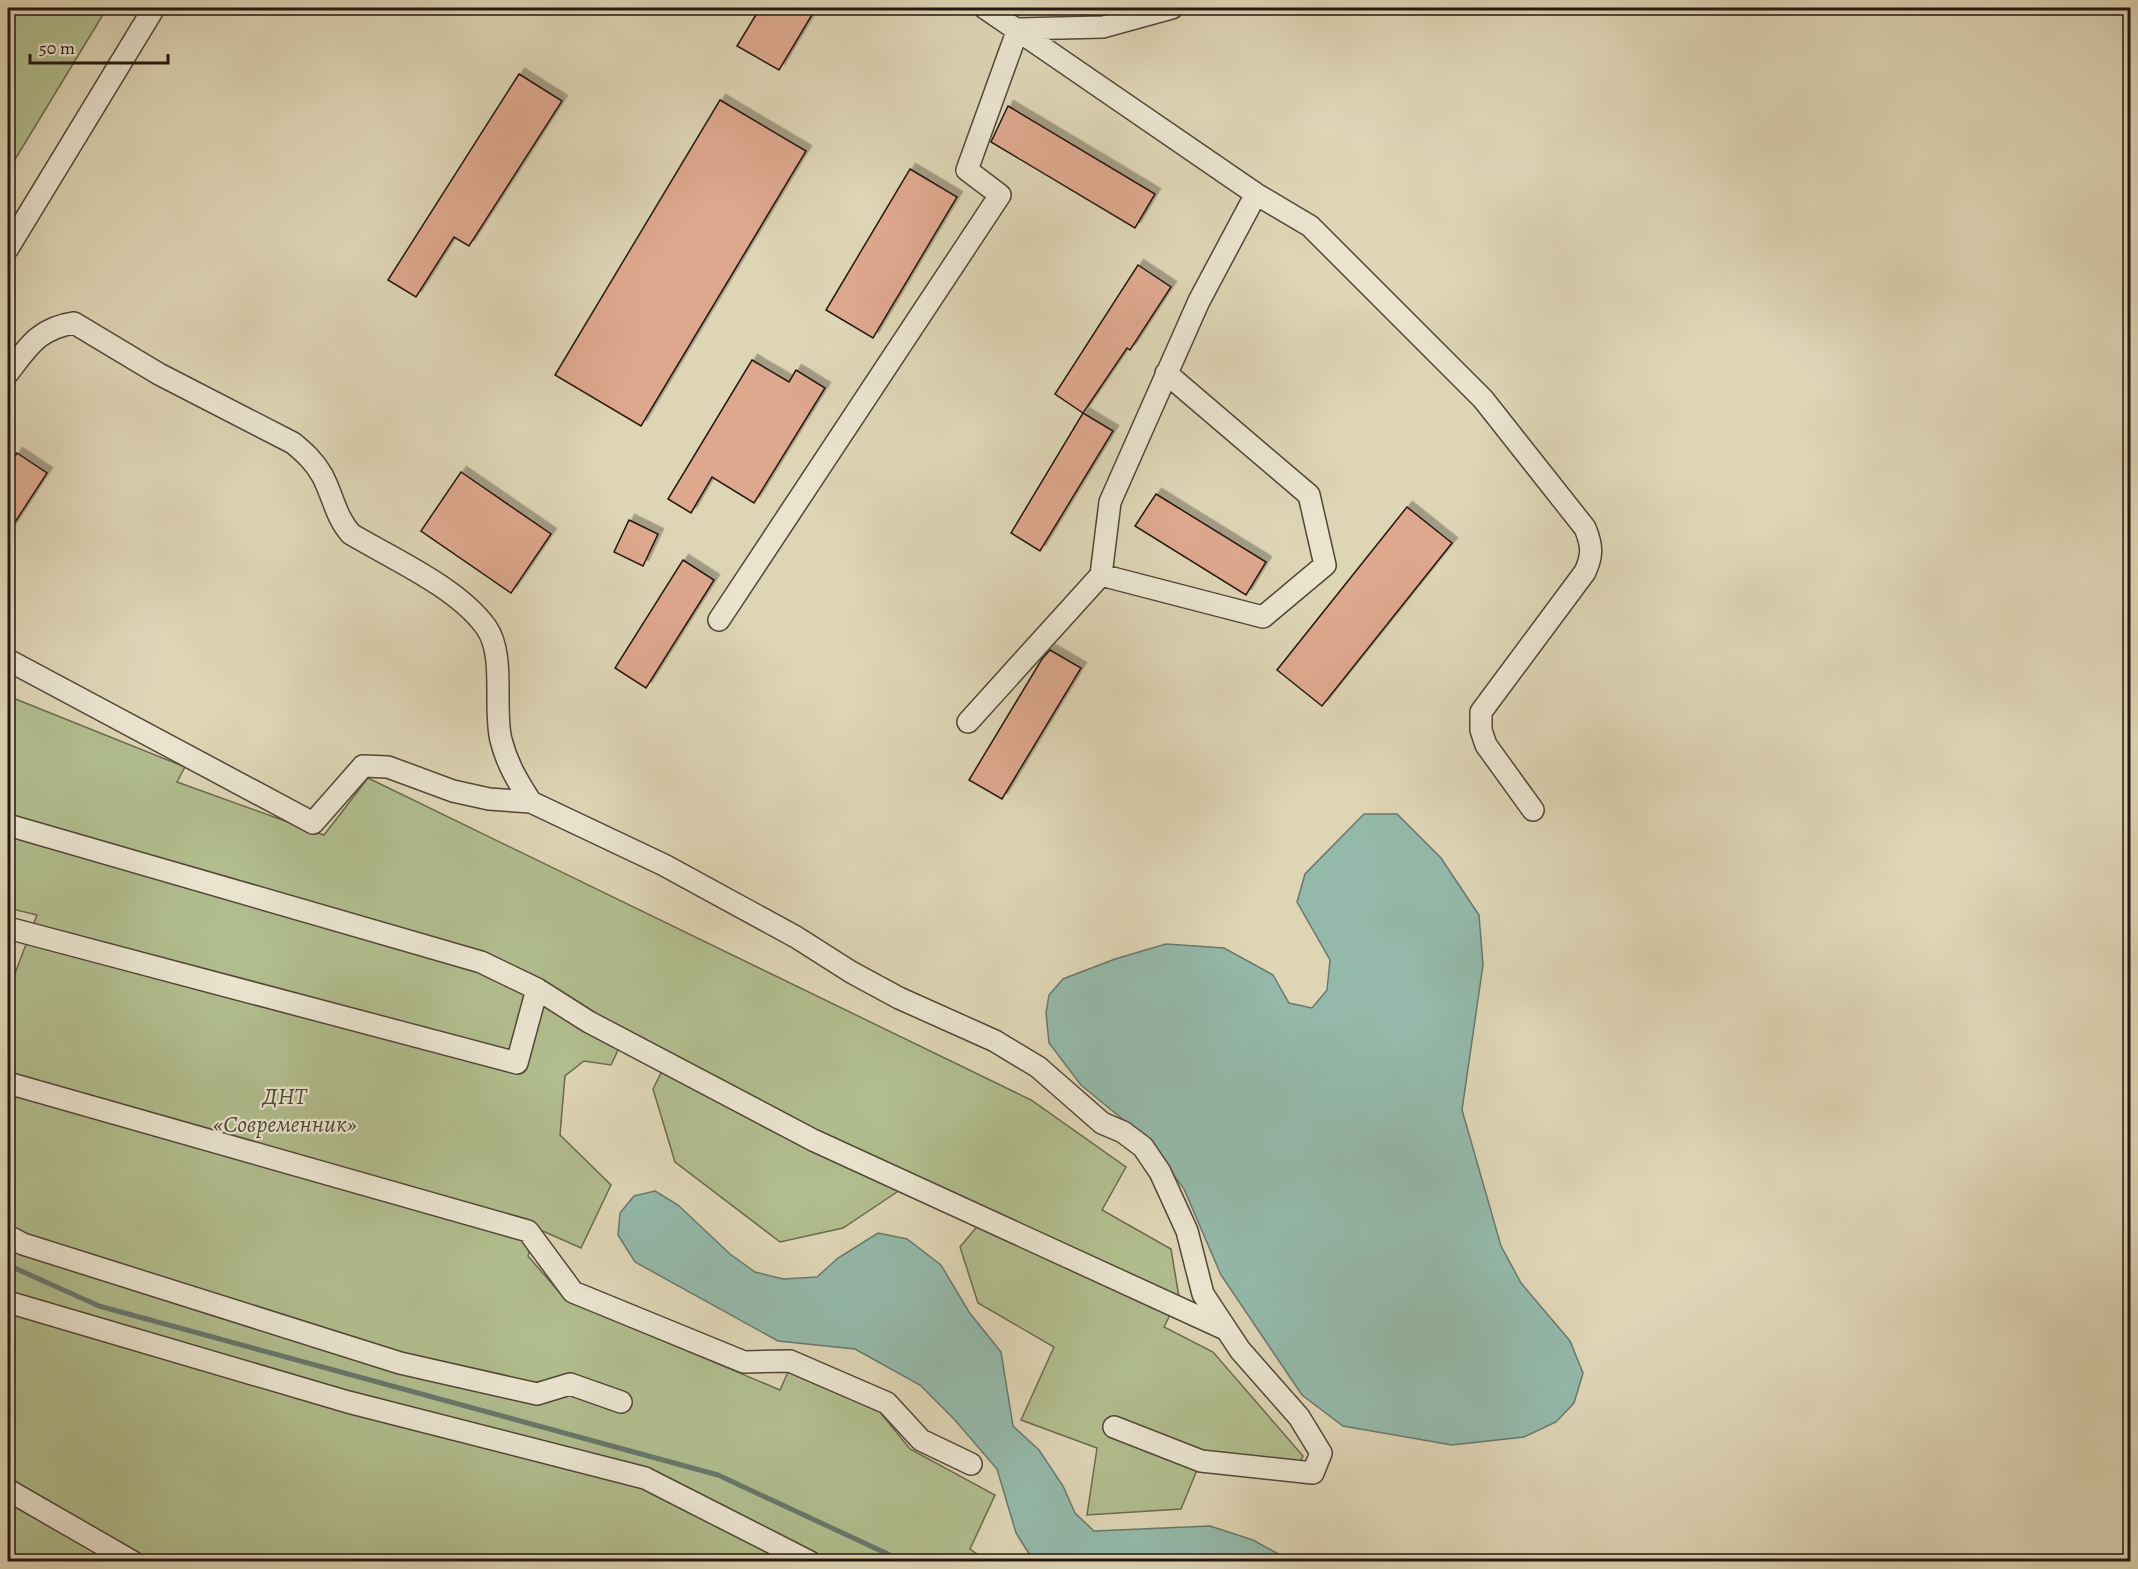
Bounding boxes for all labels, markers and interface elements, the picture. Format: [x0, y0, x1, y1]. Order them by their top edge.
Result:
scale bar [30, 27, 168, 65]
text: 50 m [39, 36, 75, 60]
park label: ДНТ «Современник» [213, 1080, 357, 1140]

